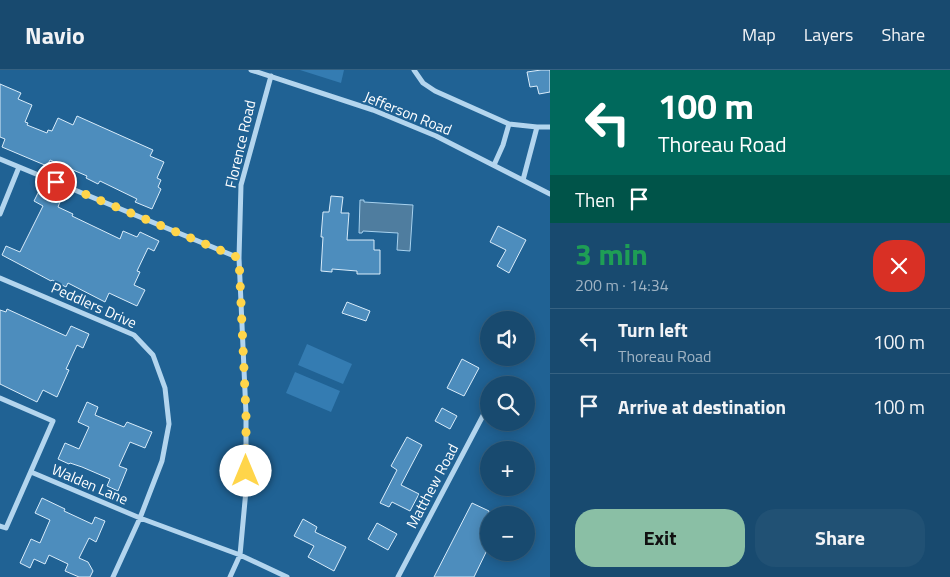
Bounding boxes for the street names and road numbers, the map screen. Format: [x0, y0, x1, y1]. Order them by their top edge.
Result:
street label: Jefferson Road [361, 85, 455, 141]
street label: Florence Road [219, 98, 261, 190]
street label: Peddlers Drive [47, 276, 141, 334]
street label: Matthew Road [400, 439, 464, 533]
street label: Walden Lane [48, 458, 132, 510]

